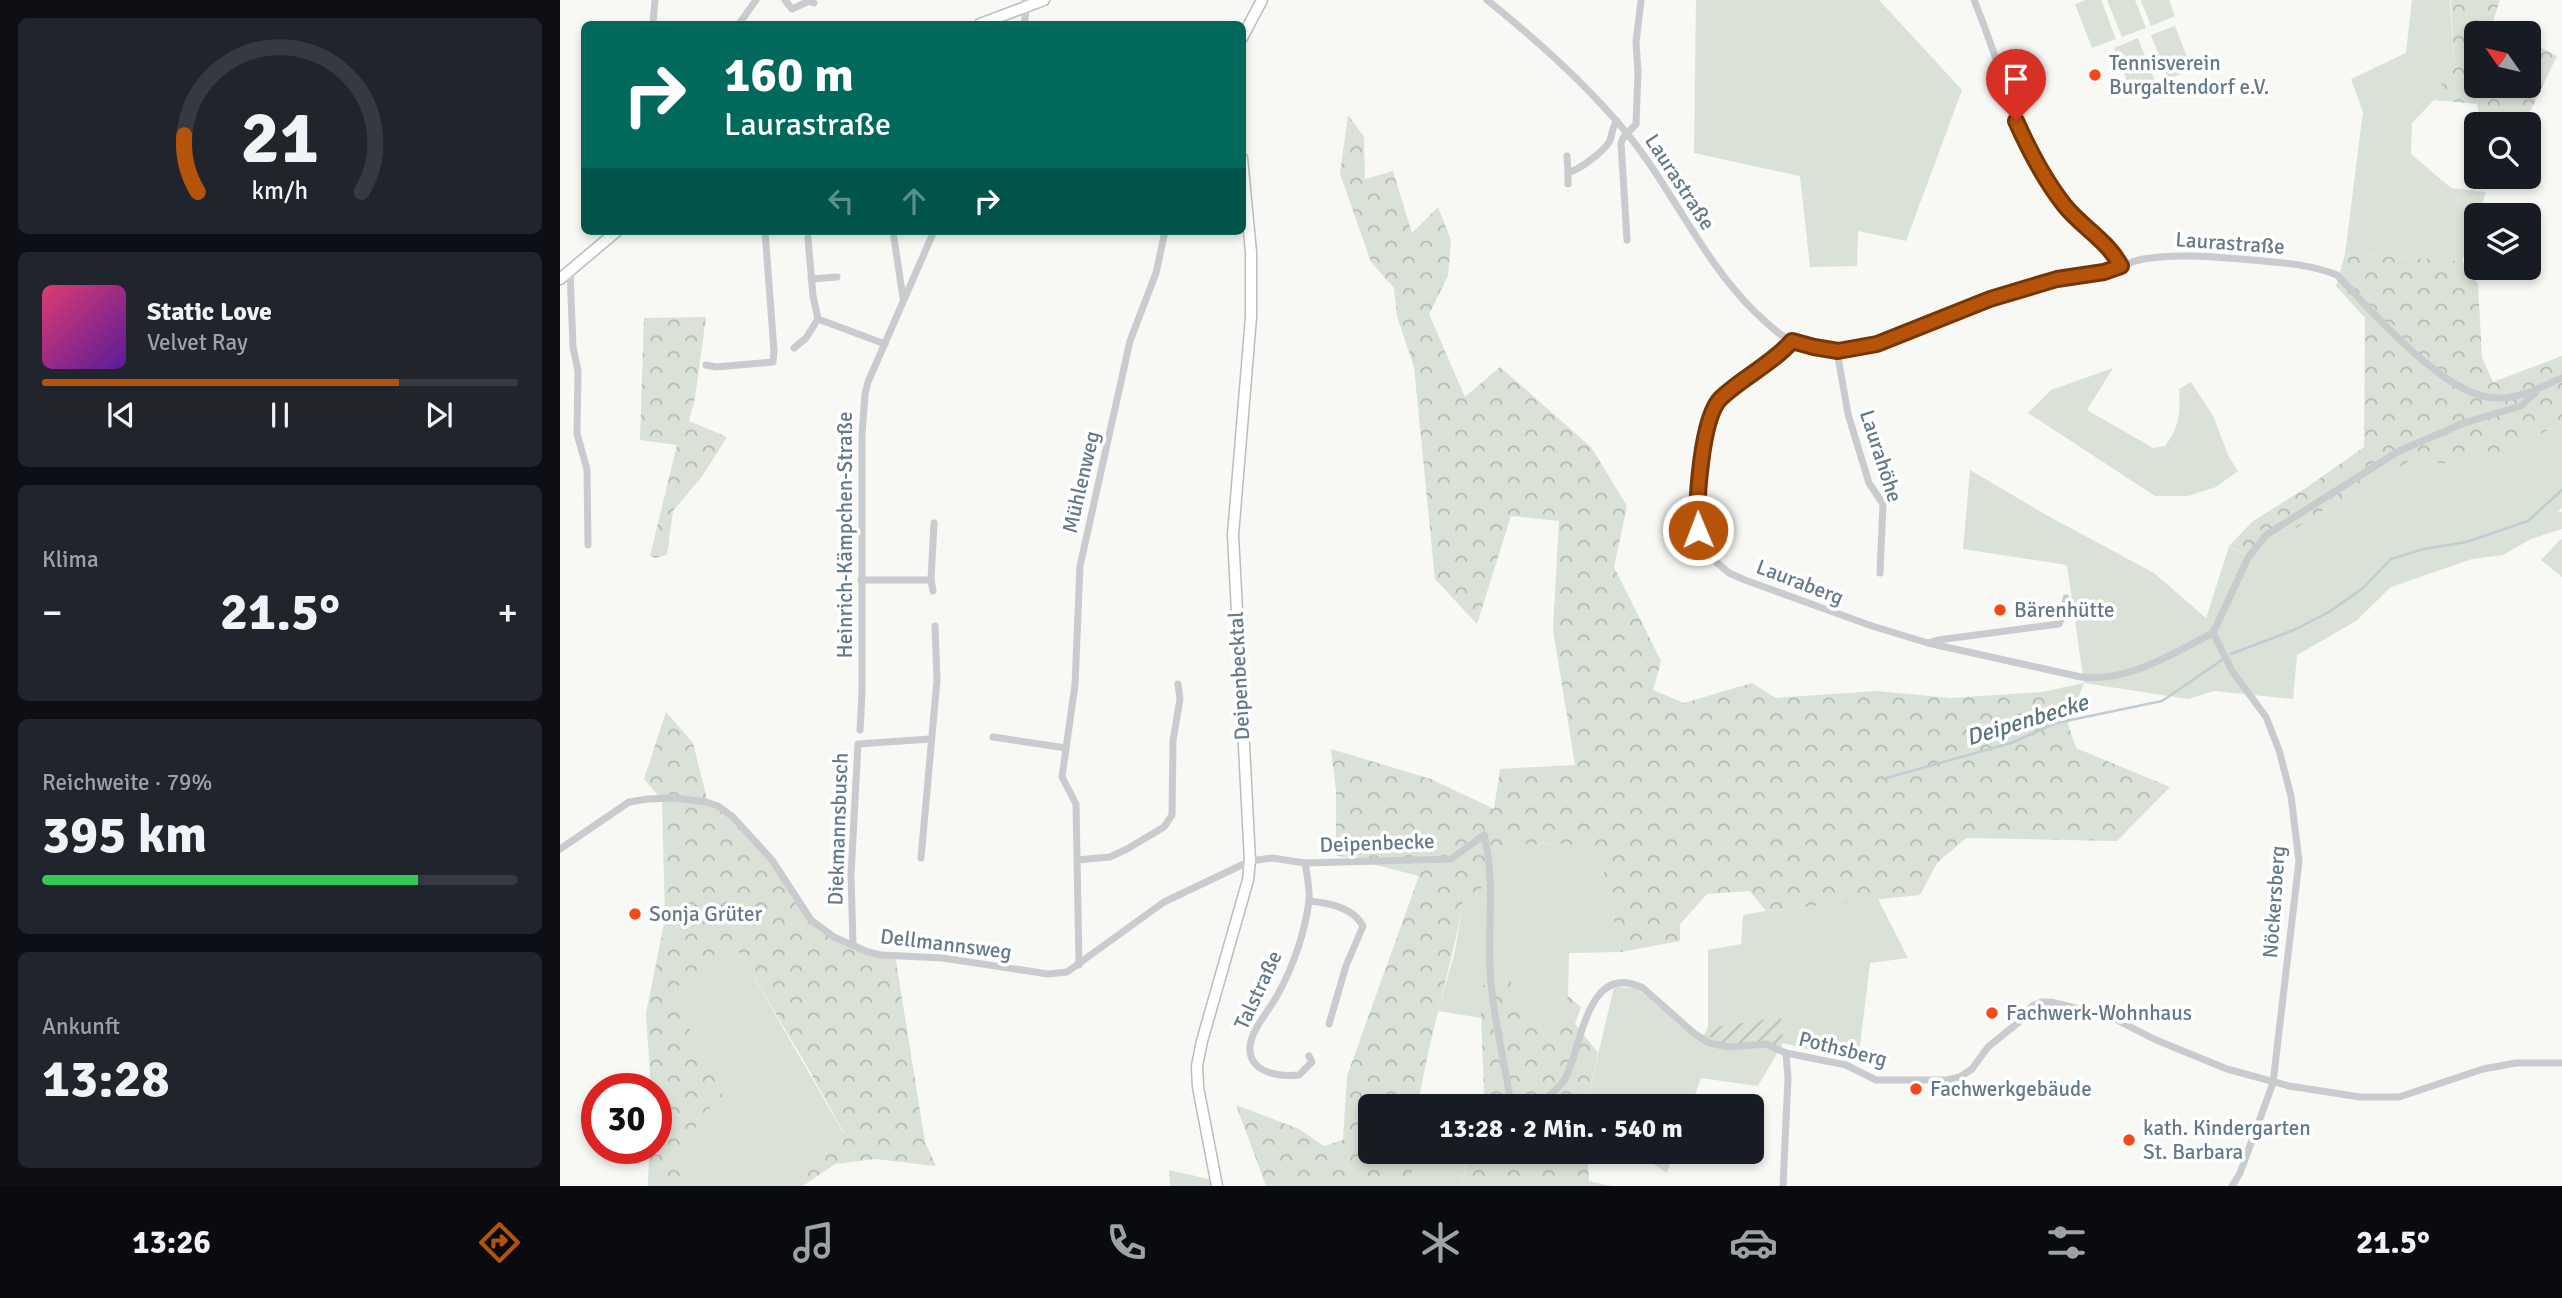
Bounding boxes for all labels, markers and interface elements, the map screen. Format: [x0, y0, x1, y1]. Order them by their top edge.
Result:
north arrow [2464, 21, 2541, 98]
map controls [2464, 21, 2541, 280]
text: 160 m [724, 45, 854, 105]
icon: right [609, 49, 700, 140]
pin [1986, 49, 2046, 121]
place label: Tennisverein Burgaltendorf e.V. [2109, 50, 2269, 100]
icon: arrive [1997, 60, 2035, 98]
marker: Tennisverein Burgaltendorf e.V. [2087, 67, 2103, 83]
text: 21 [241, 94, 319, 183]
text: Laurastraße [724, 105, 891, 144]
button: search [2464, 112, 2541, 189]
street label: Laurastraße [1639, 129, 1721, 235]
text: km/h [252, 175, 308, 206]
icon: left [822, 182, 860, 220]
icon: ahead [895, 182, 933, 220]
icon: right [968, 182, 1006, 220]
button: layers [2464, 203, 2541, 280]
street label: Laurastraße [2174, 226, 2286, 260]
text: Static Love [147, 296, 272, 328]
text: Velvet Ray [147, 328, 248, 357]
icon: previous [102, 396, 140, 434]
icon: pause [261, 396, 299, 434]
icon: next [420, 396, 458, 434]
street label: Laurahöhe [1854, 407, 1908, 505]
street label: Heinrich-Kämpchen-Straße [832, 412, 858, 658]
street label: Mühlenweg [1057, 428, 1105, 536]
position arrow [1661, 493, 1735, 567]
text: Klima [42, 545, 99, 574]
street label: Lauraberg [1753, 553, 1847, 611]
text: 21.5° [220, 580, 340, 644]
text: − [42, 589, 63, 636]
text: + [497, 589, 518, 636]
place label: Bärenhütte [2014, 597, 2115, 623]
marker: Bärenhütte [1992, 602, 2008, 618]
street label: Deipenbecktal [1223, 611, 1255, 741]
water label: Deipenbecke [1963, 687, 2093, 752]
street label: Diekmannsbusch [822, 752, 854, 906]
text: Reichweite · 79% [42, 768, 212, 797]
text: 395 km [42, 803, 207, 867]
street label: Deipenbecke [1319, 828, 1435, 858]
street label: Nöckersberg [2257, 845, 2291, 959]
place label: Sonja Grüter [649, 901, 763, 927]
marker: Sonja Grüter [627, 906, 643, 922]
street label: Dellmannsweg [879, 923, 1013, 965]
street label: Talstraße [1228, 946, 1288, 1034]
place label: Fachwerk-Wohnhaus [2006, 1000, 2192, 1026]
marker: Fachwerk-Wohnhaus [1984, 1005, 2000, 1021]
text: Ankunft [42, 1012, 120, 1041]
street label: Pothsberg [1796, 1025, 1890, 1073]
text: 13:28 [42, 1047, 170, 1111]
speed limit sign: 30 [581, 1073, 672, 1164]
place label: Fachwerkgebäude [1930, 1076, 2092, 1102]
marker: Fachwerkgebäude [1908, 1081, 1924, 1097]
text: 13:28 · 2 Min. · 540 m [1439, 1113, 1683, 1145]
place label: kath. Kindergarten St. Barbara [2143, 1115, 2311, 1165]
marker: kath. Kindergarten St. Barbara [2121, 1132, 2137, 1148]
icon: directions [475, 1218, 524, 1267]
icon: music [789, 1218, 838, 1267]
icon: phone [1102, 1218, 1151, 1267]
icon: climate [1416, 1218, 1465, 1267]
icon: car [1729, 1218, 1778, 1267]
icon: filters [2042, 1218, 2091, 1267]
text: 13:26 [132, 1223, 211, 1262]
text: 21.5° [2356, 1223, 2430, 1262]

